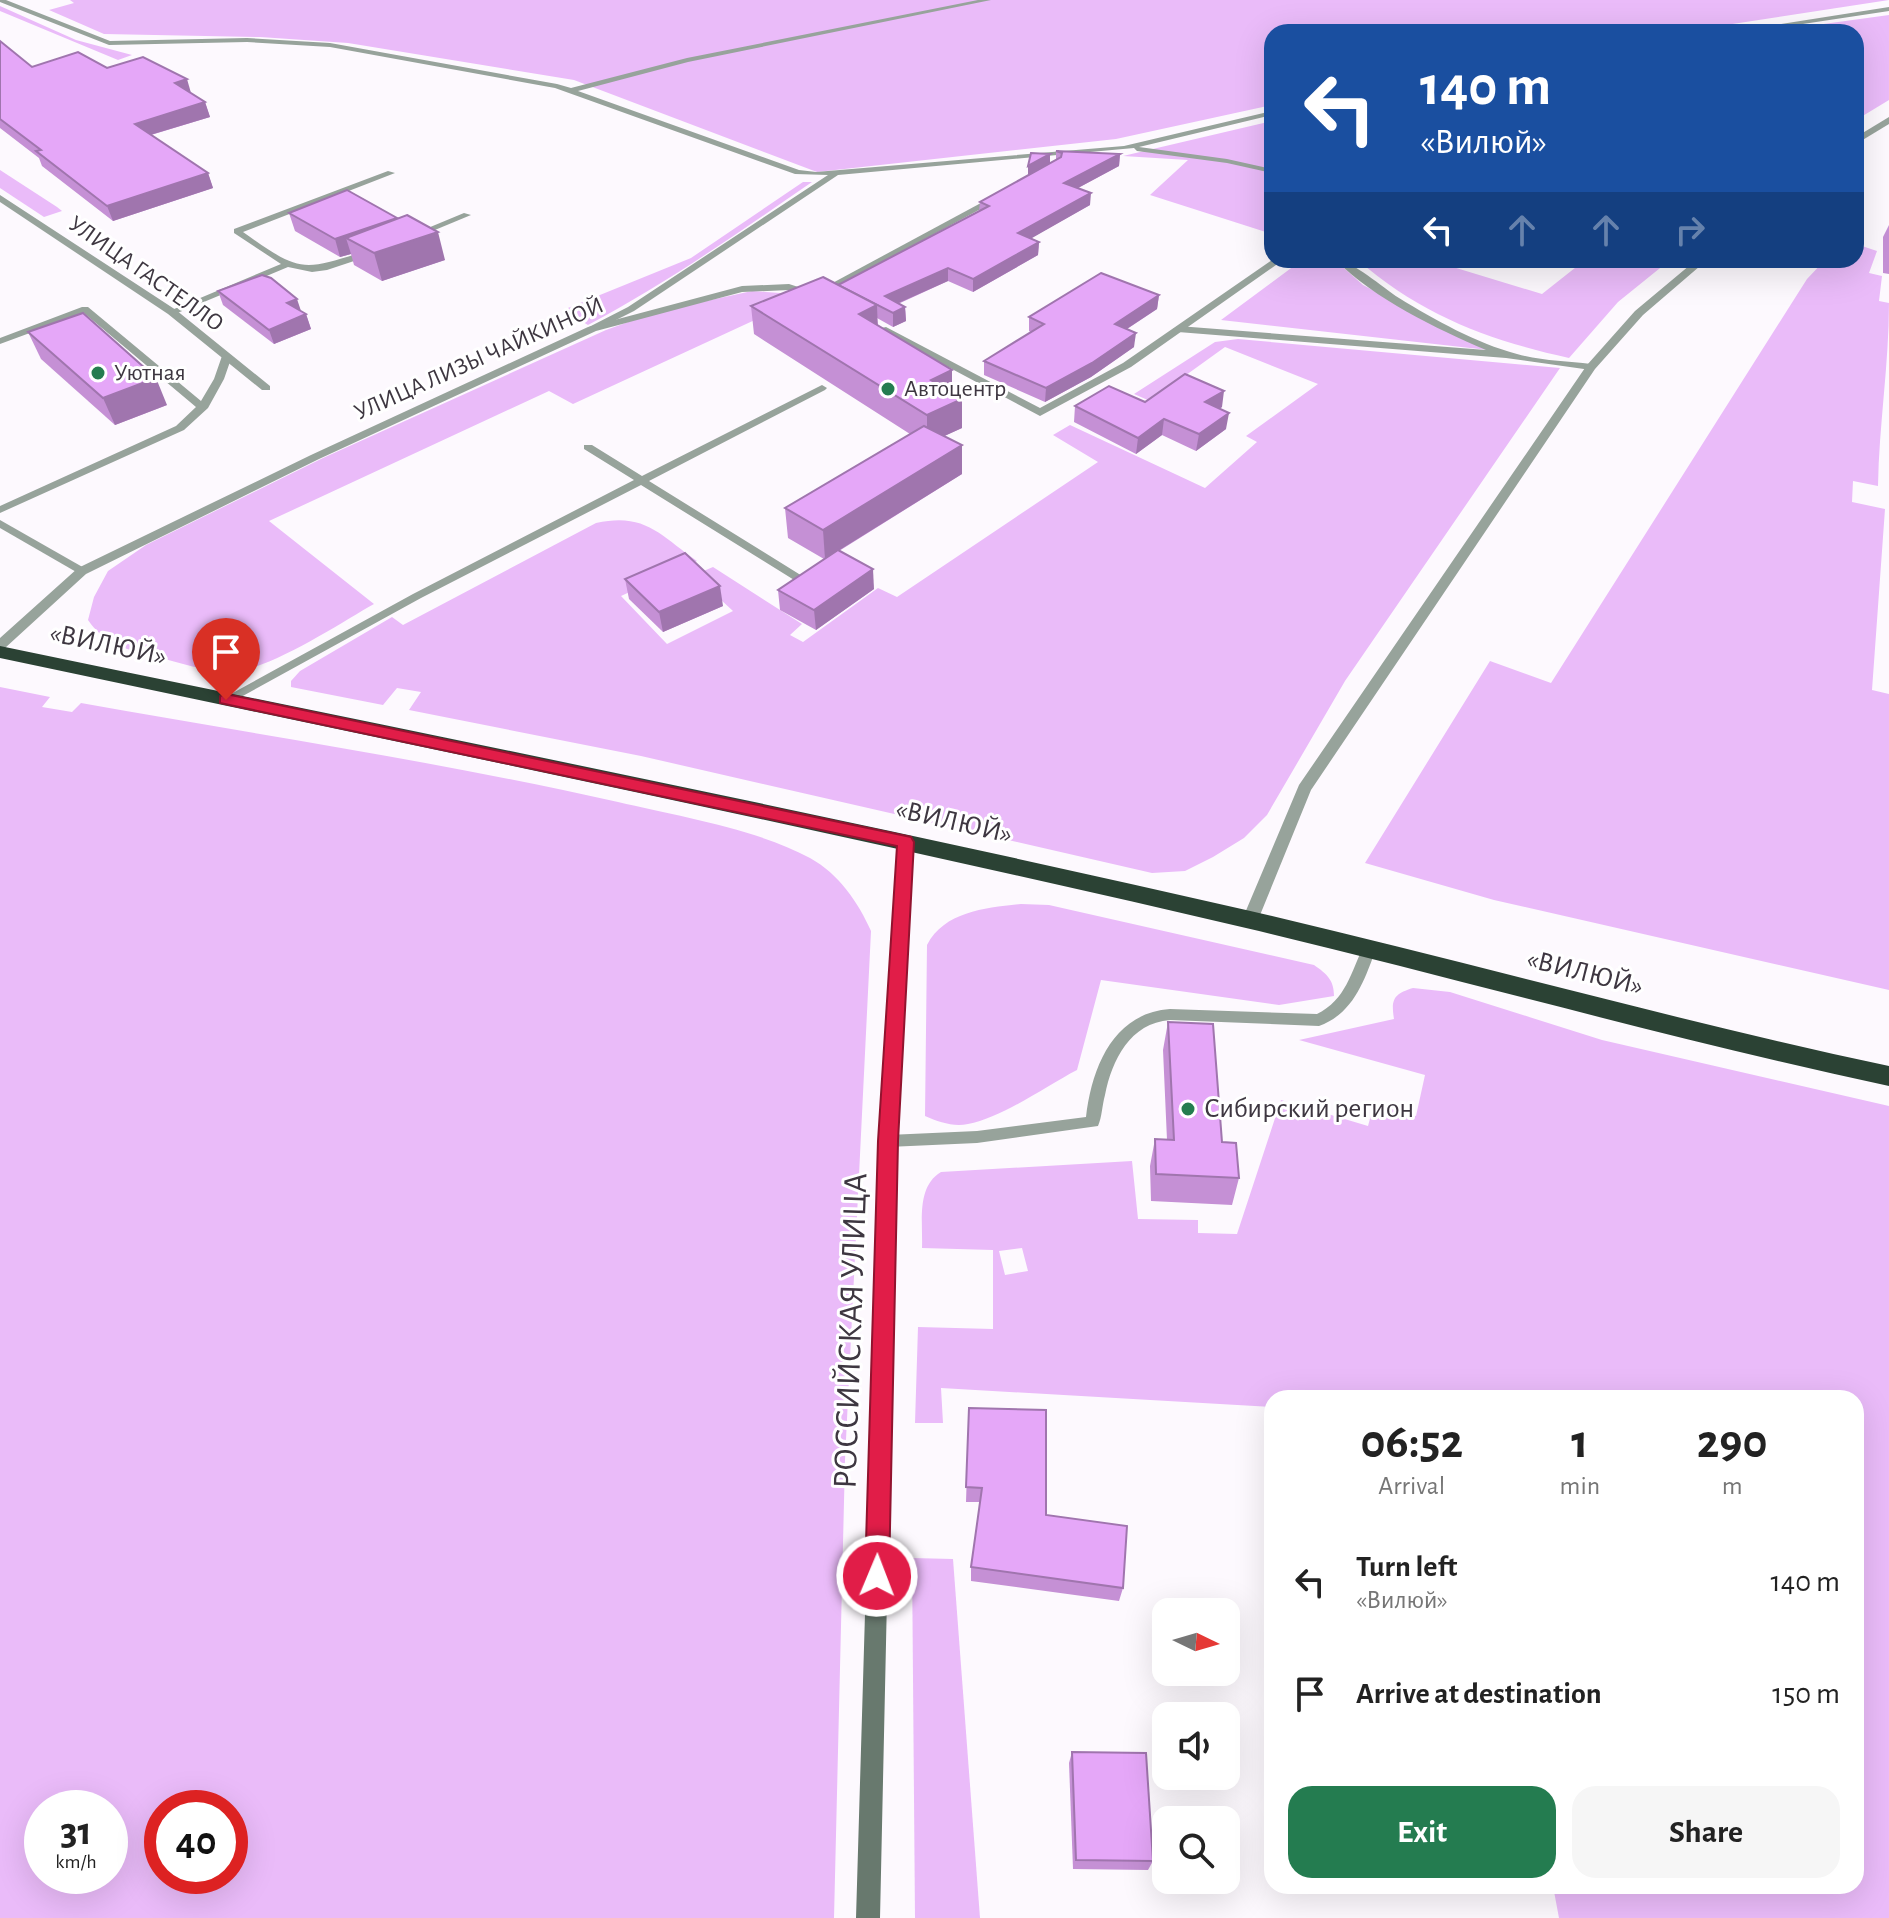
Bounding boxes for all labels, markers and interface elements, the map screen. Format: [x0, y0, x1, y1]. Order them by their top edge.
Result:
icon: left [1288, 56, 1392, 160]
text: 140 m [1420, 59, 1551, 115]
text: «Вилюй» [1420, 124, 1547, 160]
icon: left [1416, 208, 1460, 252]
icon: ahead [1500, 208, 1544, 252]
icon: ahead [1584, 208, 1628, 252]
icon: right [1668, 208, 1712, 252]
street label: УЛИЦА ГАСТЕЛЛО [64, 212, 228, 336]
street label: УЛИЦА ЛИЗЫ ЧАЙКИНОЙ [351, 293, 607, 425]
place label: Уютная [114, 361, 186, 385]
marker: Уютная [89, 364, 107, 382]
place label: Автоцентр [904, 377, 1006, 401]
marker: Автоцентр [879, 380, 897, 398]
street label: «ВИЛЮЙ» [47, 618, 169, 671]
pin [192, 618, 260, 700]
icon: arrive [204, 630, 248, 674]
street label: «ВИЛЮЙ» [893, 794, 1015, 849]
street label: «ВИЛЮЙ» [1524, 944, 1646, 1001]
place label: Сибирский регион [1204, 1095, 1414, 1123]
marker: Сибирский регион [1179, 1100, 1197, 1118]
street label: РОССИЙСКАЯ УЛИЦА [827, 1172, 874, 1490]
text: 06:52 [1361, 1419, 1463, 1467]
text: 1 [1571, 1419, 1588, 1467]
text: 290 [1697, 1419, 1767, 1467]
text: Arrival [1378, 1473, 1445, 1499]
text: min [1560, 1473, 1600, 1499]
text: m [1722, 1473, 1742, 1499]
position arrow [835, 1534, 919, 1618]
text: Turn left [1356, 1552, 1457, 1582]
icon: left [1288, 1560, 1332, 1604]
text: 140 m [1770, 1567, 1840, 1597]
text: «Вилюй» [1356, 1587, 1448, 1613]
north arrow [1152, 1598, 1240, 1686]
map controls [1152, 1598, 1240, 1894]
icon: arrive [1288, 1672, 1332, 1716]
text: Arrive at destination [1356, 1679, 1602, 1709]
text: 150 m [1772, 1679, 1840, 1709]
button: sound [1152, 1702, 1240, 1790]
button: Exit [1288, 1786, 1556, 1878]
button: Share [1572, 1786, 1840, 1878]
speed limit sign: 40 [144, 1790, 248, 1894]
button: search [1152, 1806, 1240, 1894]
text: 31 [60, 1812, 92, 1852]
text: km/h [55, 1852, 97, 1872]

